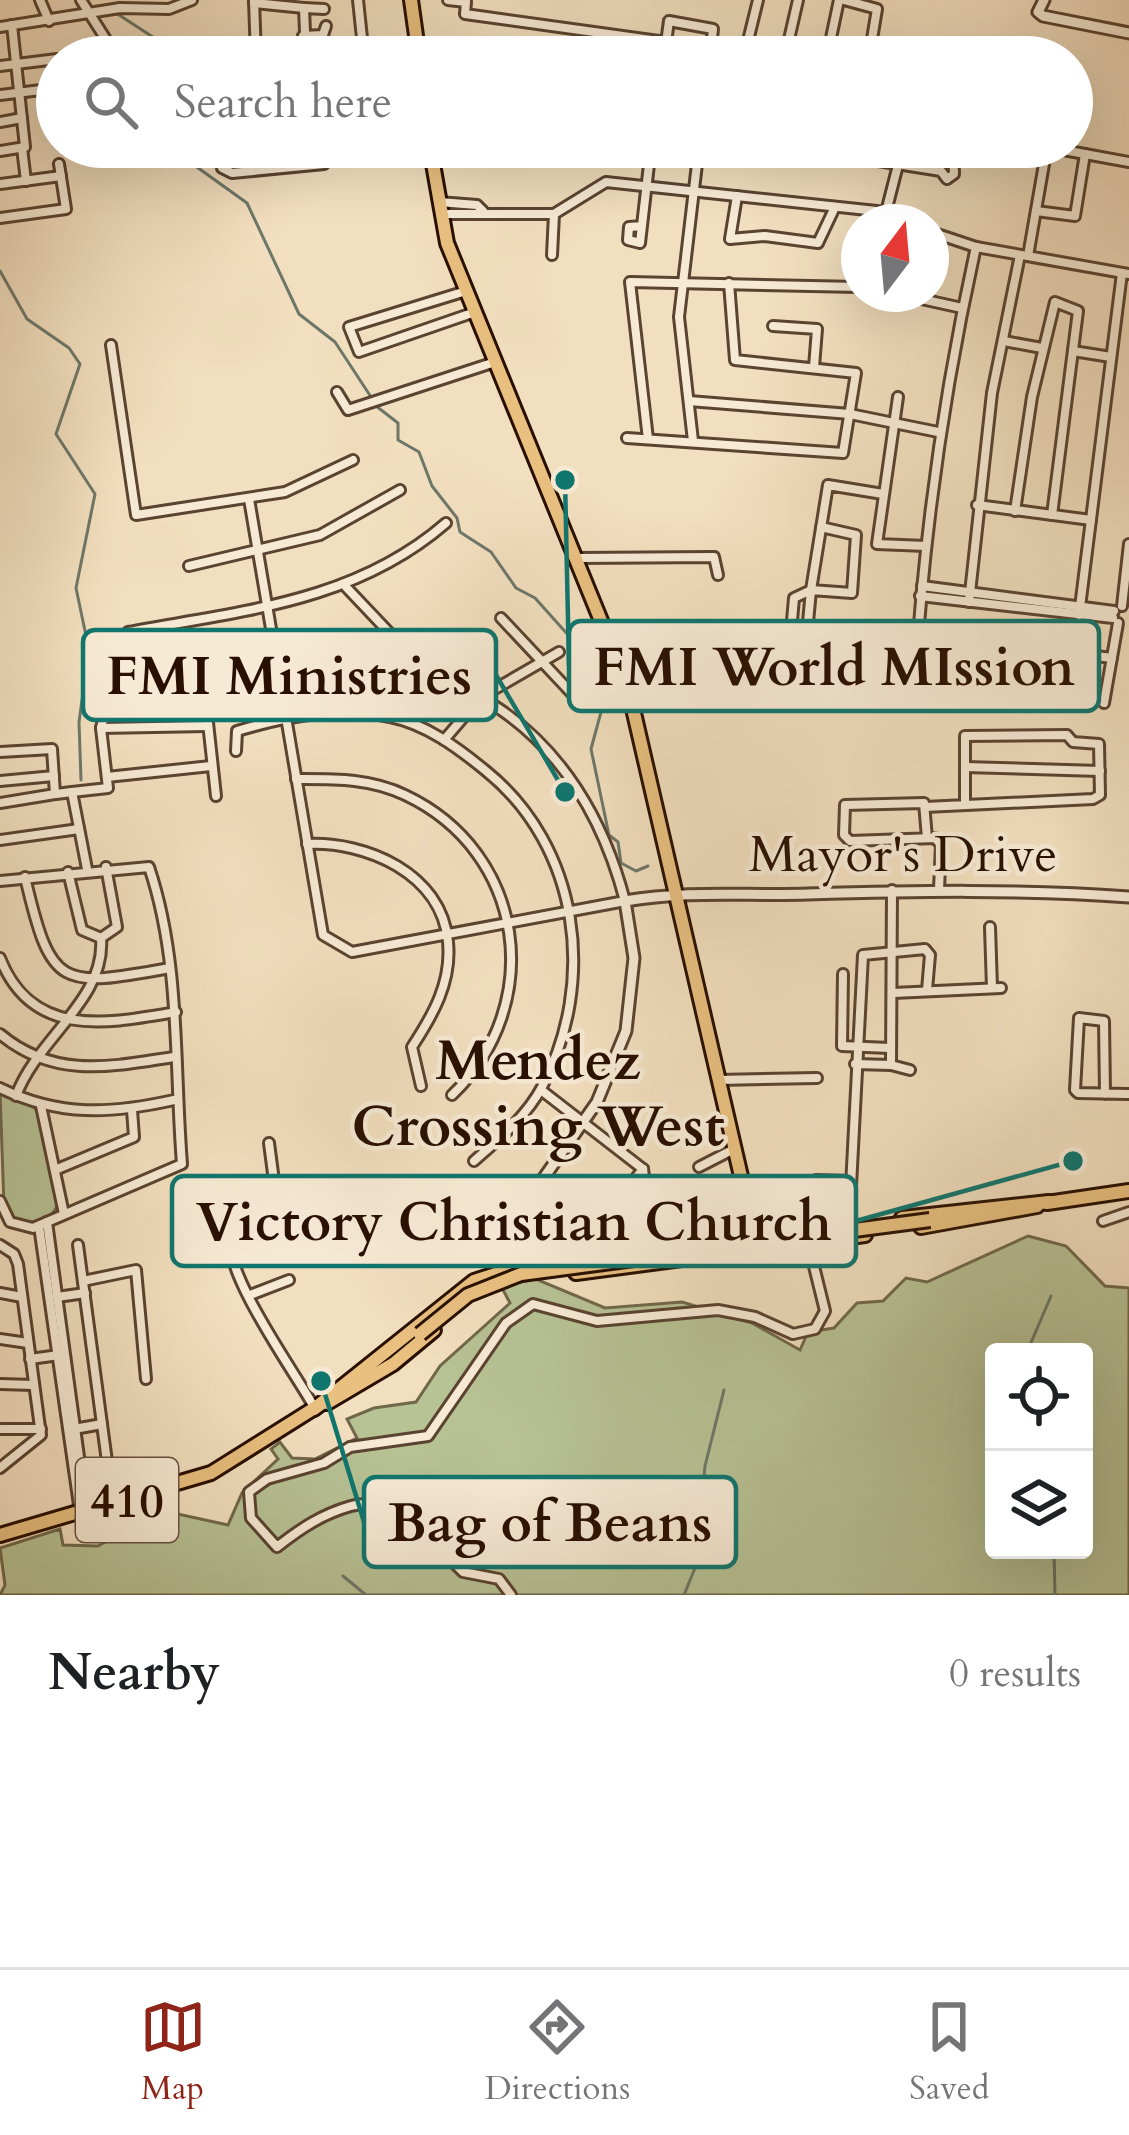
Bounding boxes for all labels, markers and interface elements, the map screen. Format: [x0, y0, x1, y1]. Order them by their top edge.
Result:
search box [36, 36, 1093, 168]
icon: search [78, 69, 144, 135]
text: Search here [174, 72, 392, 133]
north arrow [841, 204, 949, 312]
callout: FMI World MIssion [569, 621, 1099, 711]
callout: FMI Ministries [83, 630, 496, 720]
text: FMI World MIssion [593, 632, 1075, 705]
text: FMI Ministries [106, 641, 472, 714]
street label: Mayor's Drive [749, 820, 1057, 890]
district label: Mendez Crossing West [351, 1023, 725, 1166]
callout: Victory Christian Church [172, 1176, 856, 1266]
text: Victory Christian Church [196, 1187, 832, 1260]
map controls [985, 1343, 1093, 1559]
button: locate [985, 1343, 1093, 1451]
button: layers [985, 1451, 1093, 1559]
road number: 410 [76, 1458, 178, 1542]
callout: Bag of Beans [364, 1477, 736, 1567]
text: Bag of Beans [388, 1488, 712, 1561]
text: Nearby [48, 1638, 220, 1708]
text: 0 results [949, 1647, 1081, 1700]
tab: Map [140, 1994, 206, 2111]
tab: Directions [485, 1994, 630, 2111]
tab: Saved [909, 1994, 989, 2111]

